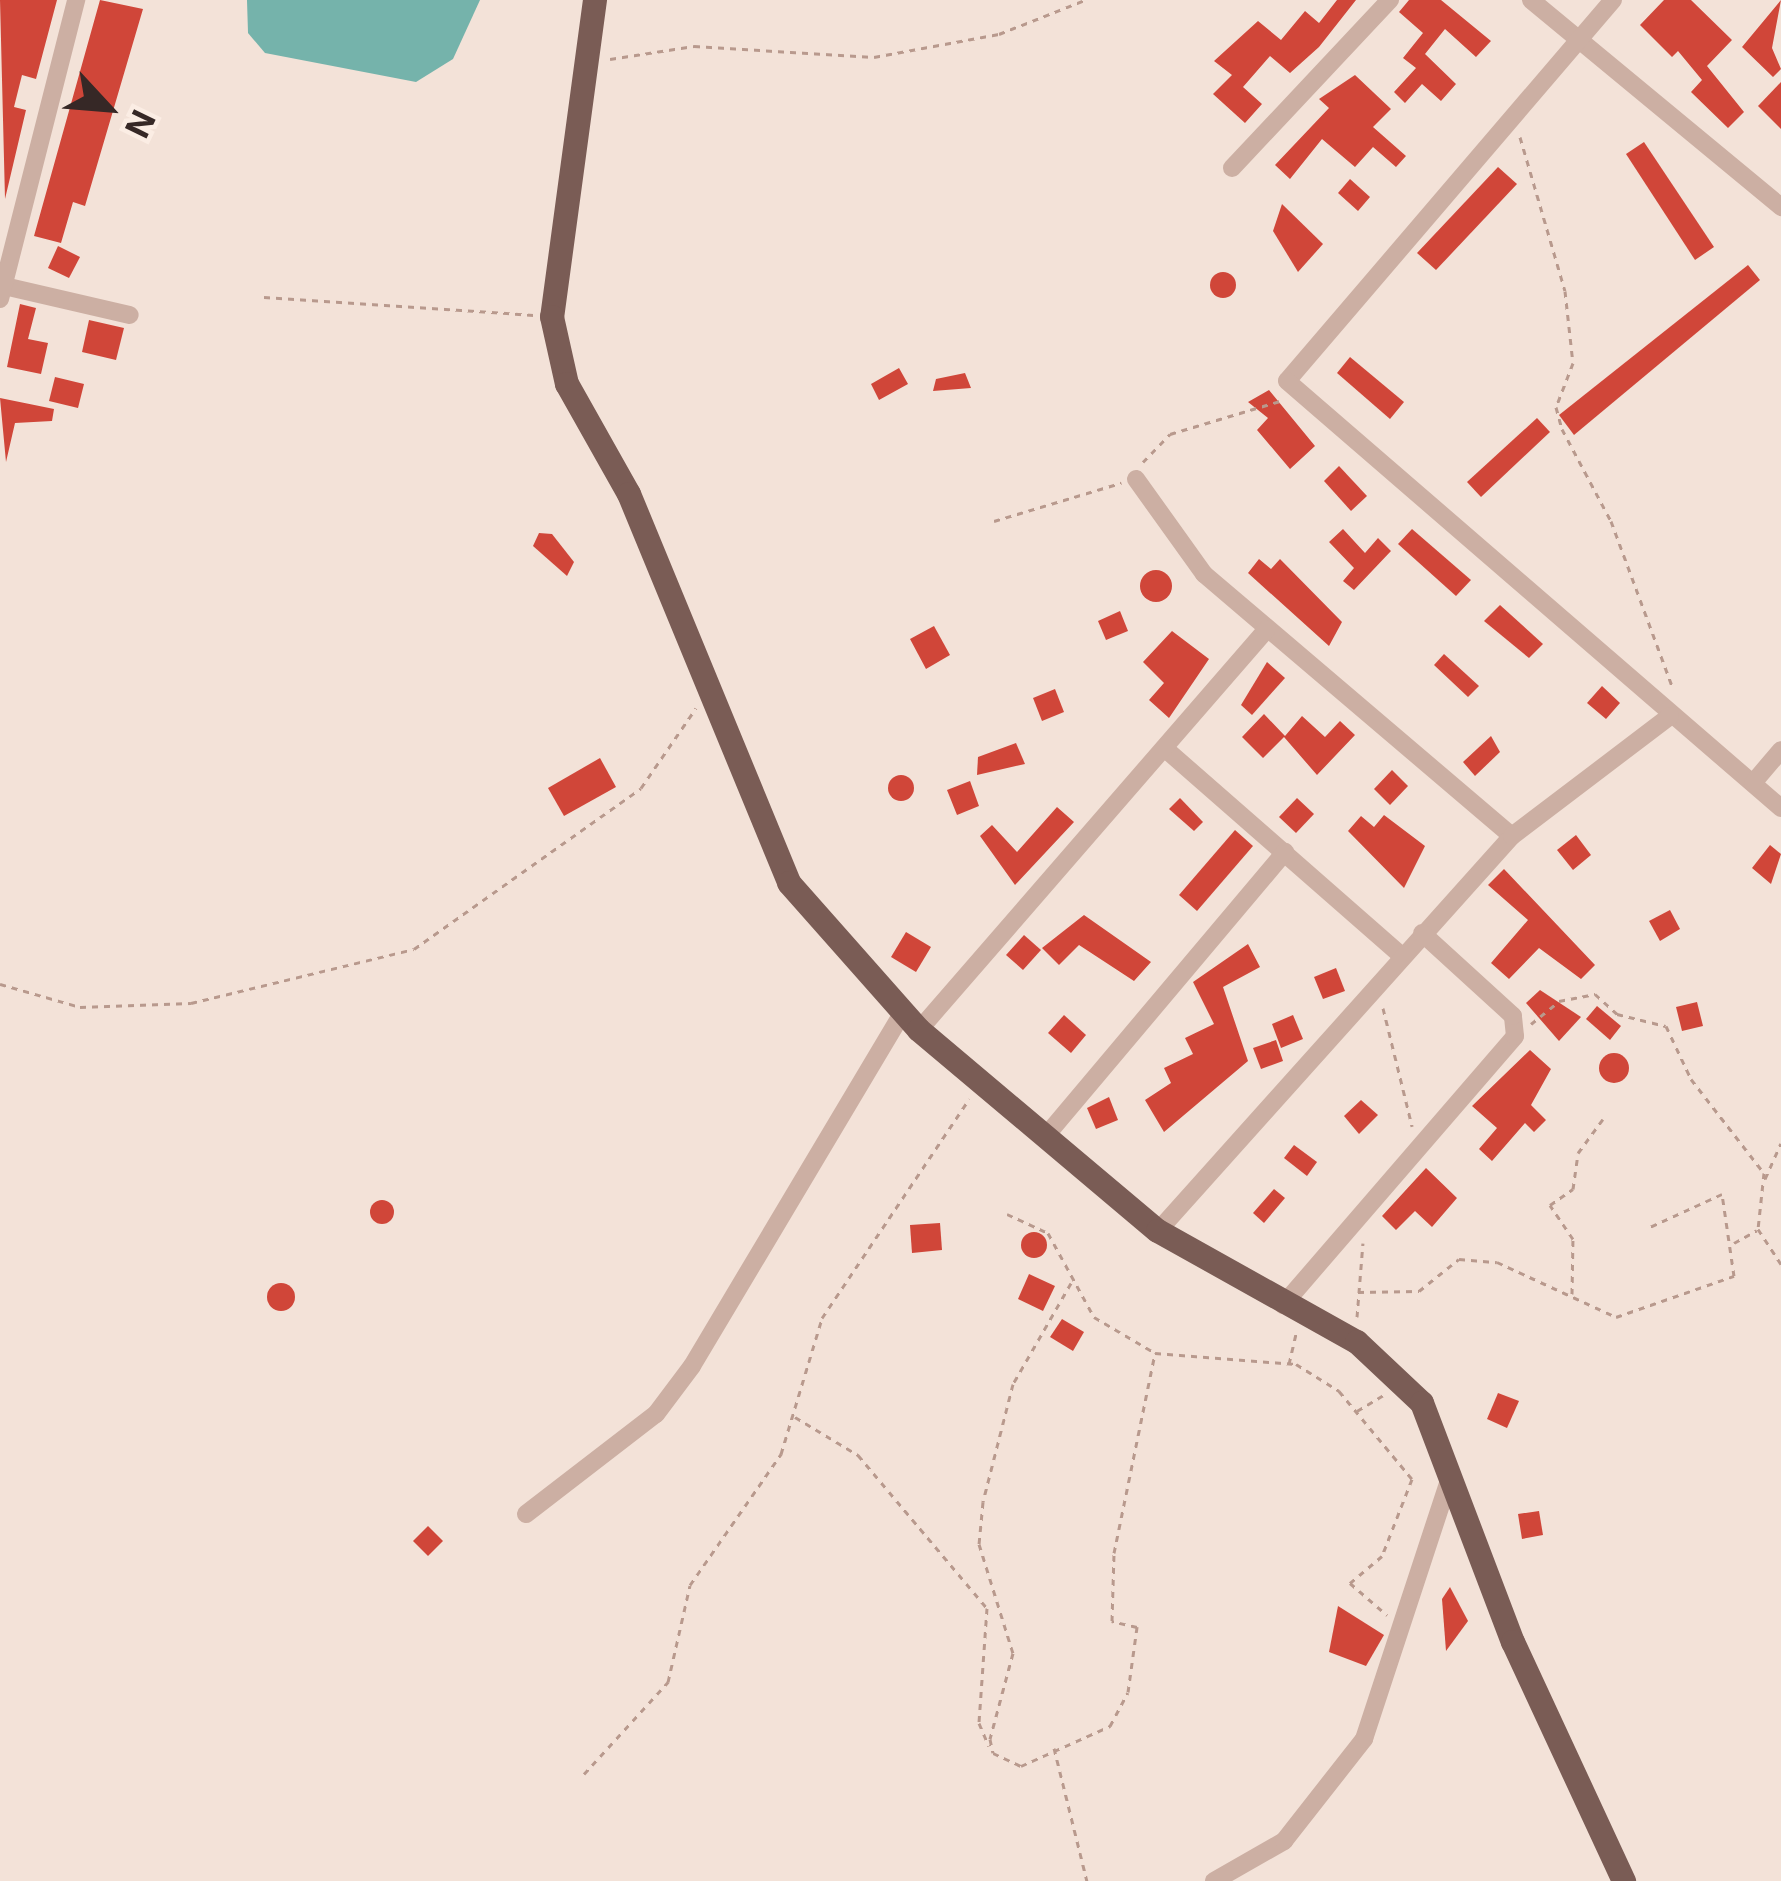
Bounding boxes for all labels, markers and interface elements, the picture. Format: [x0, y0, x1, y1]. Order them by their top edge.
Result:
north arrow [48, 48, 168, 168]
text: N [117, 104, 164, 144]

